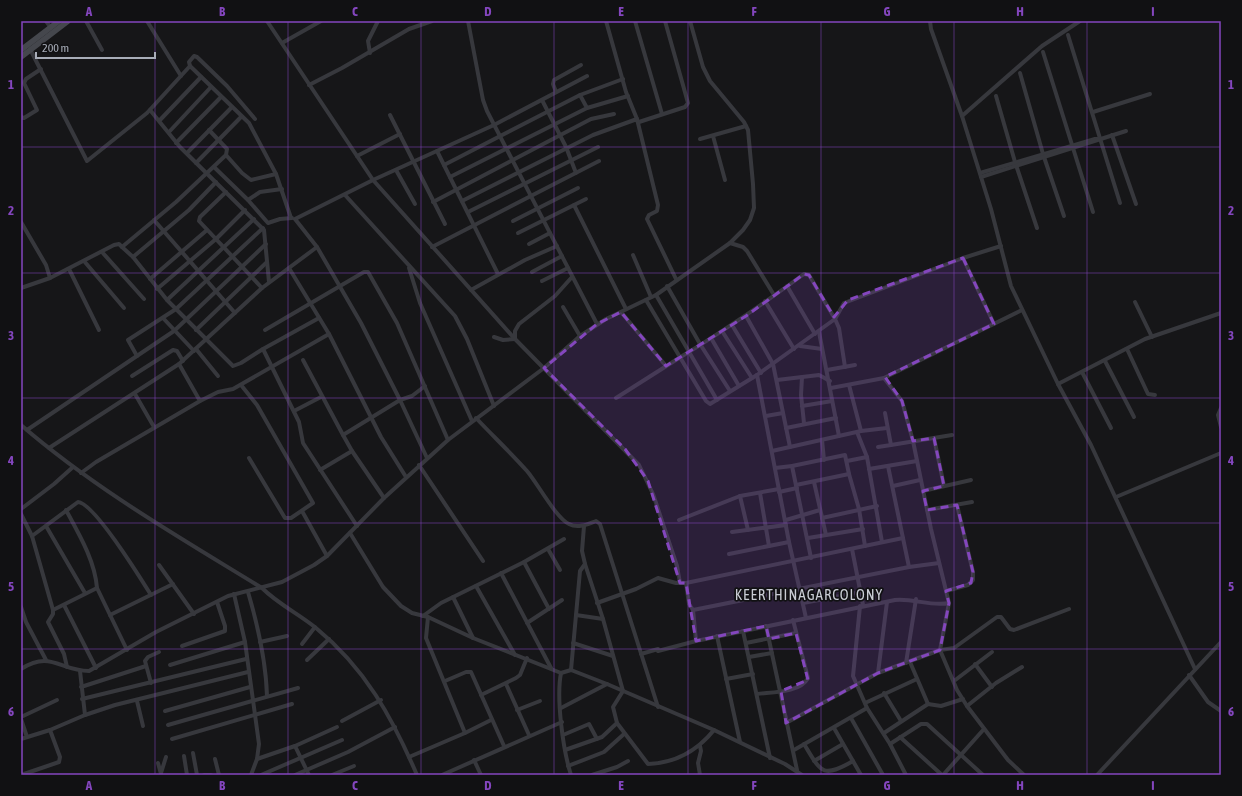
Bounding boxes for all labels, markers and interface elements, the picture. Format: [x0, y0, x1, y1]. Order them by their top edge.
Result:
text: A [85, 4, 93, 19]
text: B [219, 4, 226, 19]
text: C [352, 4, 358, 19]
text: D [484, 4, 492, 19]
text: E [618, 4, 624, 19]
text: F [751, 4, 757, 19]
text: G [884, 4, 891, 19]
text: H [1016, 4, 1024, 19]
text: I [1151, 4, 1155, 19]
scale bar [36, 34, 155, 60]
text: 200 m [42, 41, 69, 55]
text: 1 [8, 77, 14, 92]
text: 1 [1228, 77, 1234, 92]
text: 2 [8, 203, 14, 218]
text: 2 [1228, 203, 1234, 218]
text: 3 [8, 328, 14, 343]
text: 3 [1228, 328, 1234, 343]
text: 4 [7, 453, 14, 468]
text: 4 [1227, 453, 1234, 468]
text: 5 [8, 579, 14, 594]
text: 5 [1228, 579, 1234, 594]
district label: KEERTHINAGARCOLONY [735, 586, 883, 603]
text: 6 [8, 704, 14, 719]
text: 6 [1228, 704, 1234, 719]
text: A [85, 778, 93, 793]
text: B [219, 778, 226, 793]
text: C [352, 778, 358, 793]
text: D [484, 778, 492, 793]
text: E [618, 778, 624, 793]
text: F [751, 778, 757, 793]
text: G [884, 778, 891, 793]
text: H [1016, 778, 1024, 793]
text: I [1151, 778, 1155, 793]

